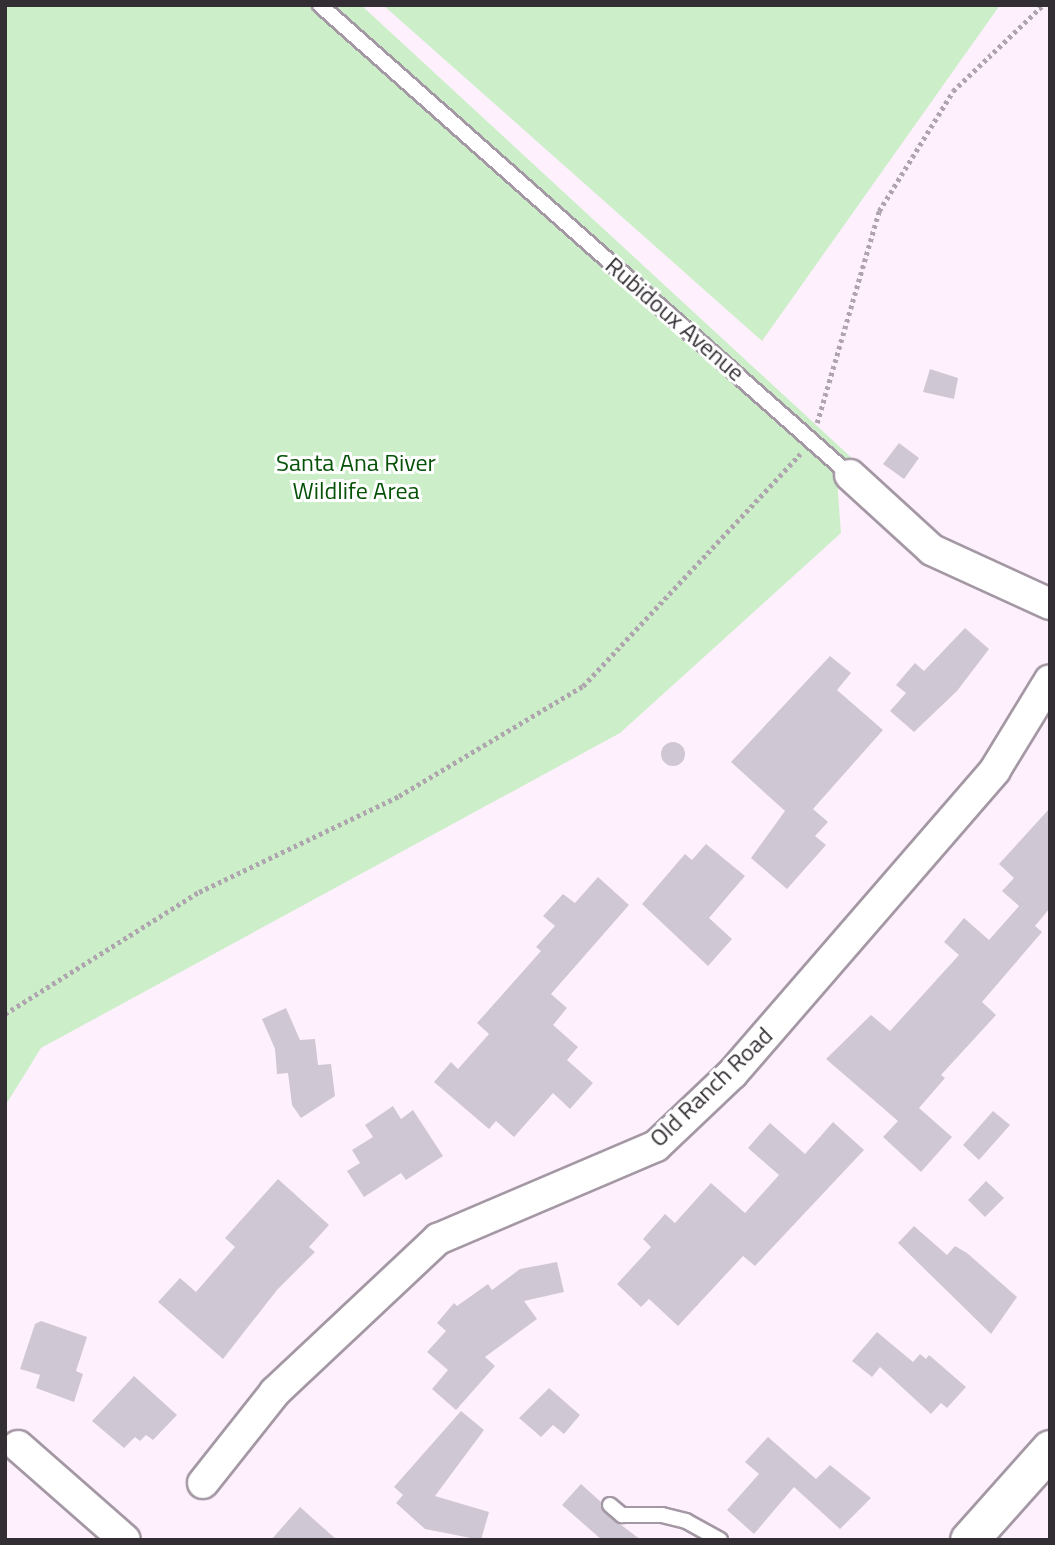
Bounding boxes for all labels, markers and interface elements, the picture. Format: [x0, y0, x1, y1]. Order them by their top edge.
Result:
street label: Rubidoux Avenue [600, 251, 750, 387]
park label: Santa Ana River Wildlife Area [276, 449, 436, 505]
street label: Old Ranch Road [644, 1021, 778, 1153]

